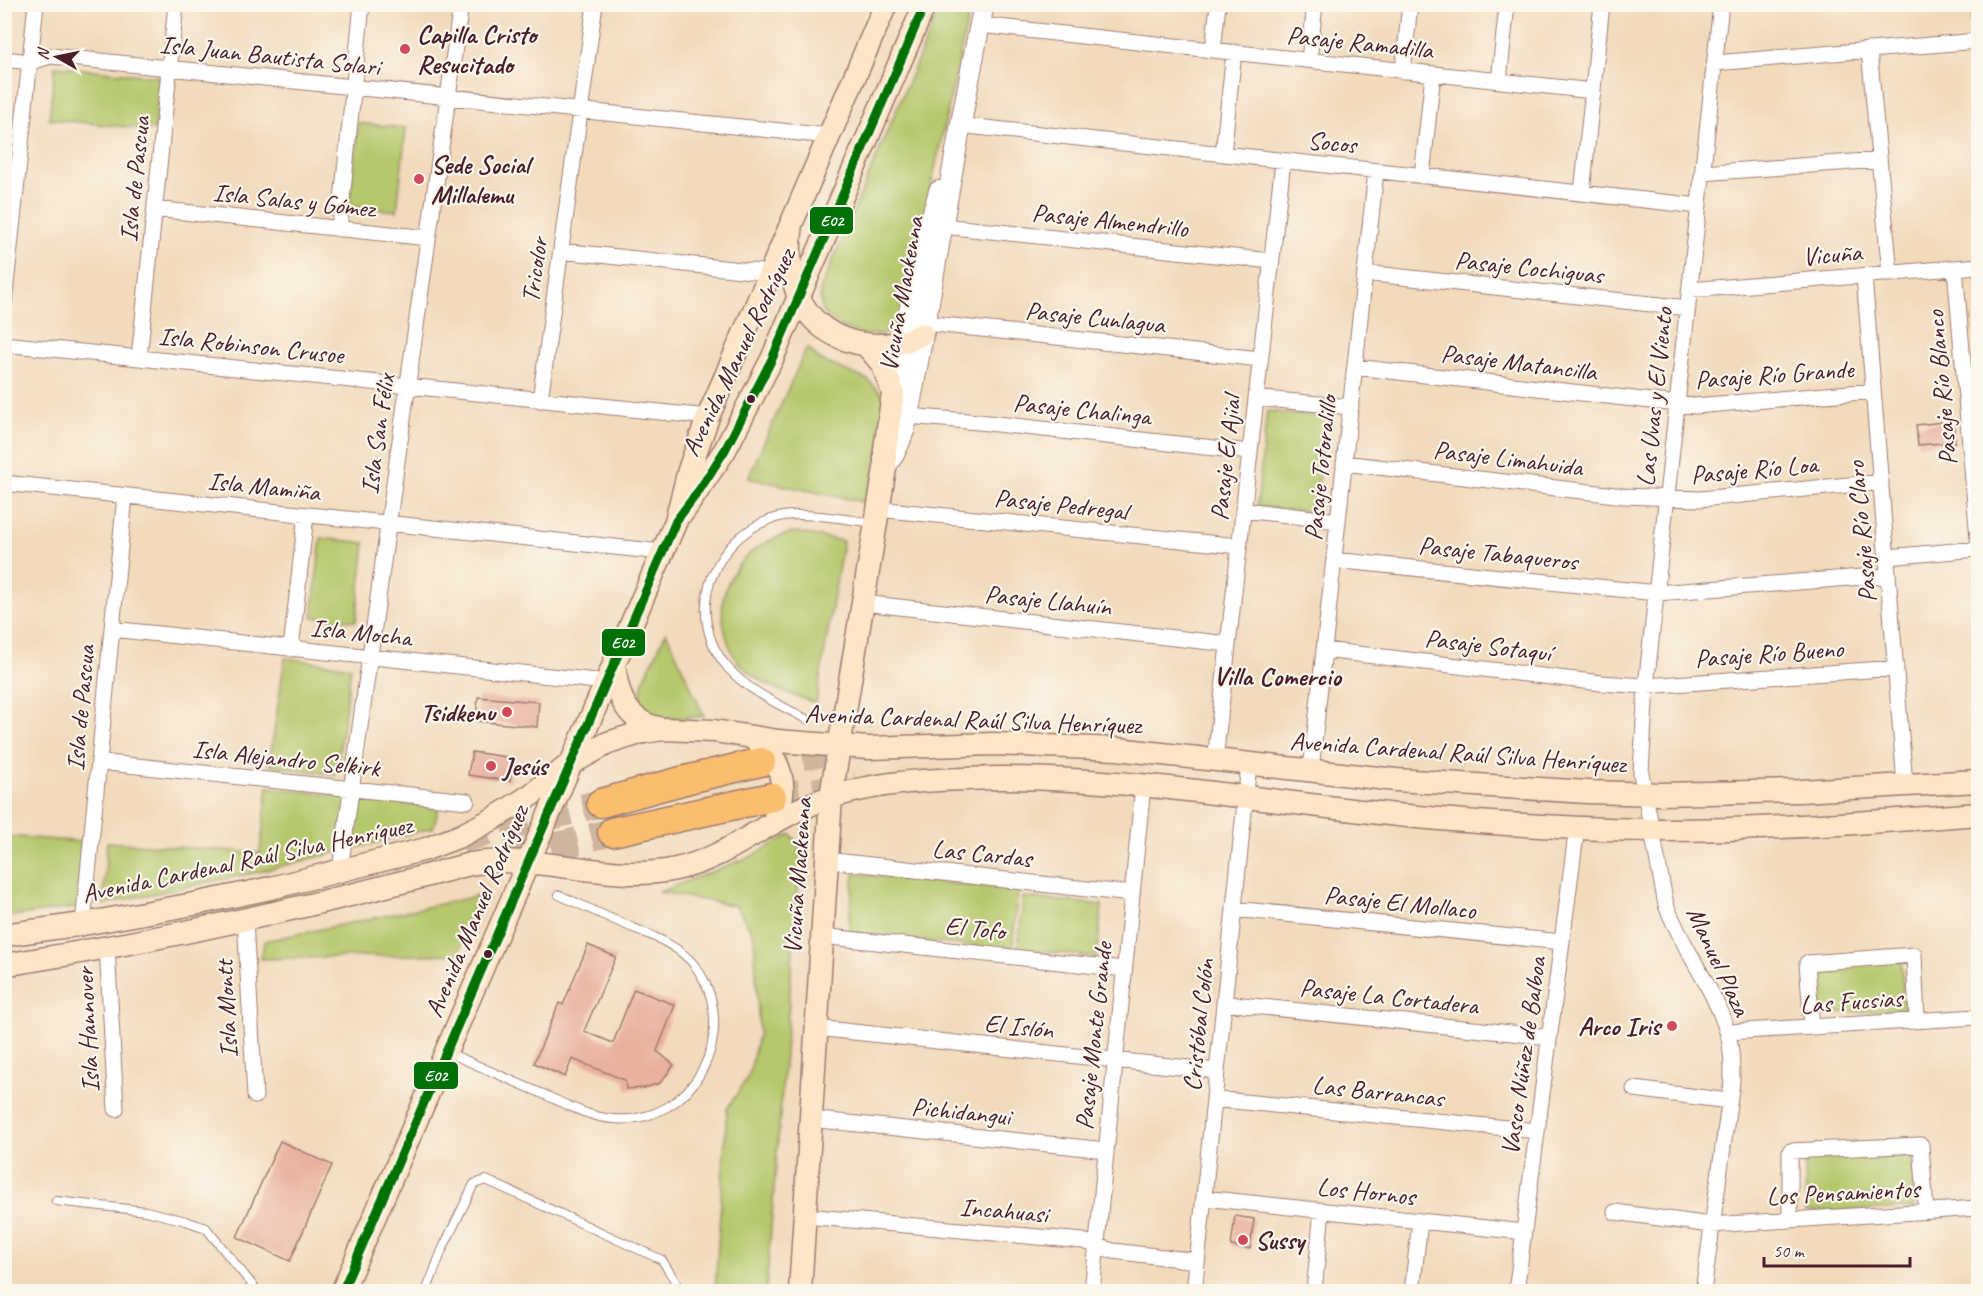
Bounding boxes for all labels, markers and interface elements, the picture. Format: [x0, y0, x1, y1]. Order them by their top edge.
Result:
place label: Capilla Cristo Resucitado [417, 18, 539, 81]
street label: Pasaje Ramadilla [1285, 18, 1436, 67]
north arrow [27, 27, 87, 87]
street label: Isla Juan Bautista Solari [158, 28, 385, 84]
marker: Capilla Cristo Resucitado [398, 42, 412, 56]
text: N [33, 45, 54, 61]
street label: Isla de Pascua [112, 113, 158, 243]
street label: Socos [1306, 124, 1360, 162]
place label: Sede Social Millalemu [431, 148, 535, 211]
marker: Sede Social Millalemu [412, 172, 426, 186]
street label: Isla Salas y Gómez [211, 176, 379, 226]
street label: Pasaje Almendrillo [1031, 196, 1191, 245]
line badge: E02 [809, 206, 854, 235]
text: E02 [821, 211, 845, 231]
street label: Vicuña Mackenna [872, 212, 932, 374]
street label: Tricolor [514, 233, 556, 305]
street label: Vicuña [1801, 235, 1865, 274]
street label: Avenida Manuel Rodríguez [674, 240, 804, 461]
street label: Pasaje Cochiguas [1453, 243, 1607, 292]
street label: Pasaje Cunlagua [1024, 294, 1168, 341]
street label: Las Uvas y El Viento [1629, 304, 1680, 488]
street label: Pasaje Río Blanco [1918, 307, 1965, 467]
street label: Isla Robinson Crusoe [157, 319, 347, 372]
street label: Pasaje Matancilla [1439, 337, 1600, 389]
street label: Pasaje Río Grande [1694, 352, 1856, 396]
street label: Isla San Félix [353, 370, 403, 496]
street label: Pasaje Chalinga [1012, 386, 1155, 433]
street label: Pasaje El Ajial [1203, 389, 1249, 522]
street label: Pasaje Totoralillo [1296, 391, 1345, 542]
unlabelled marker [745, 393, 757, 405]
street label: Pasaje Limahuida [1431, 433, 1586, 484]
street label: Pasaje Río Loa [1689, 447, 1821, 491]
street label: Pasaje Río Claro [1839, 458, 1884, 604]
street label: Isla Mamiña [206, 464, 323, 509]
street label: Pasaje Pedregal [993, 481, 1134, 528]
street label: Pasaje Tabaqueros [1417, 529, 1581, 578]
street label: Pasaje Llahuín [983, 577, 1114, 624]
street label: Isla Mocha [309, 611, 415, 654]
street label: Pasaje Sotaquí [1423, 621, 1558, 670]
line badge: E02 [601, 628, 646, 657]
street label: Pasaje Río Bueno [1694, 632, 1846, 675]
text: E02 [612, 633, 636, 653]
street label: Isla de Pascua [59, 642, 103, 772]
district label: Villa Comercio [1213, 659, 1343, 693]
place label: Tsidkenu [421, 696, 497, 729]
street label: Avenida Cardenal Raúl Silva Henríquez [804, 697, 1144, 742]
marker: Tsidkenu [500, 705, 514, 719]
street label: Avenida Cardenal Raúl Silva Henríquez [1289, 724, 1630, 781]
street label: Isla Alejandro Selkirk [191, 732, 383, 785]
place label: Jesús [501, 750, 550, 783]
marker: Jesús [484, 759, 498, 773]
street label: Vicuña Mackenna [776, 795, 820, 955]
street label: Avenida Manuel Rodríguez [417, 798, 537, 1022]
street label: Avenida Cardenal Raúl Silva Henríquez [79, 808, 418, 911]
street label: Las Cardas [931, 832, 1035, 875]
street label: Pasaje El Mollaco [1323, 878, 1479, 927]
street label: Manuel Plaza [1679, 901, 1759, 1023]
street label: El Tofo [943, 909, 1009, 948]
street label: Pasaje Monte Grande [1067, 938, 1120, 1131]
unlabelled marker [482, 948, 494, 960]
street label: Vasco Núñez de Balboa [1493, 953, 1554, 1157]
street label: Cristóbal Colón [1175, 956, 1222, 1093]
street label: Isla Montt [207, 957, 246, 1059]
street label: Isla Hannover [68, 964, 107, 1093]
street label: Pasaje La Cortadera [1298, 971, 1481, 1022]
street label: Las Fucsias [1799, 981, 1905, 1022]
street label: El Islón [983, 1006, 1056, 1047]
place label: Arco Iris [1578, 1010, 1663, 1043]
marker: Arco Iris [1665, 1019, 1679, 1033]
line badge: E02 [413, 1061, 459, 1090]
text: E02 [425, 1066, 449, 1086]
street label: Las Barrancas [1311, 1068, 1447, 1115]
street label: Pichidangui [910, 1090, 1015, 1133]
street label: Los Hornos [1315, 1170, 1419, 1213]
street label: Los Pensamientos [1766, 1172, 1922, 1213]
street label: Incahuasi [959, 1190, 1052, 1231]
place label: Sussy [1255, 1224, 1307, 1257]
scale bar [1764, 1230, 1910, 1268]
marker: Sussy [1236, 1233, 1250, 1247]
text: 50 m [1773, 1240, 1806, 1262]

